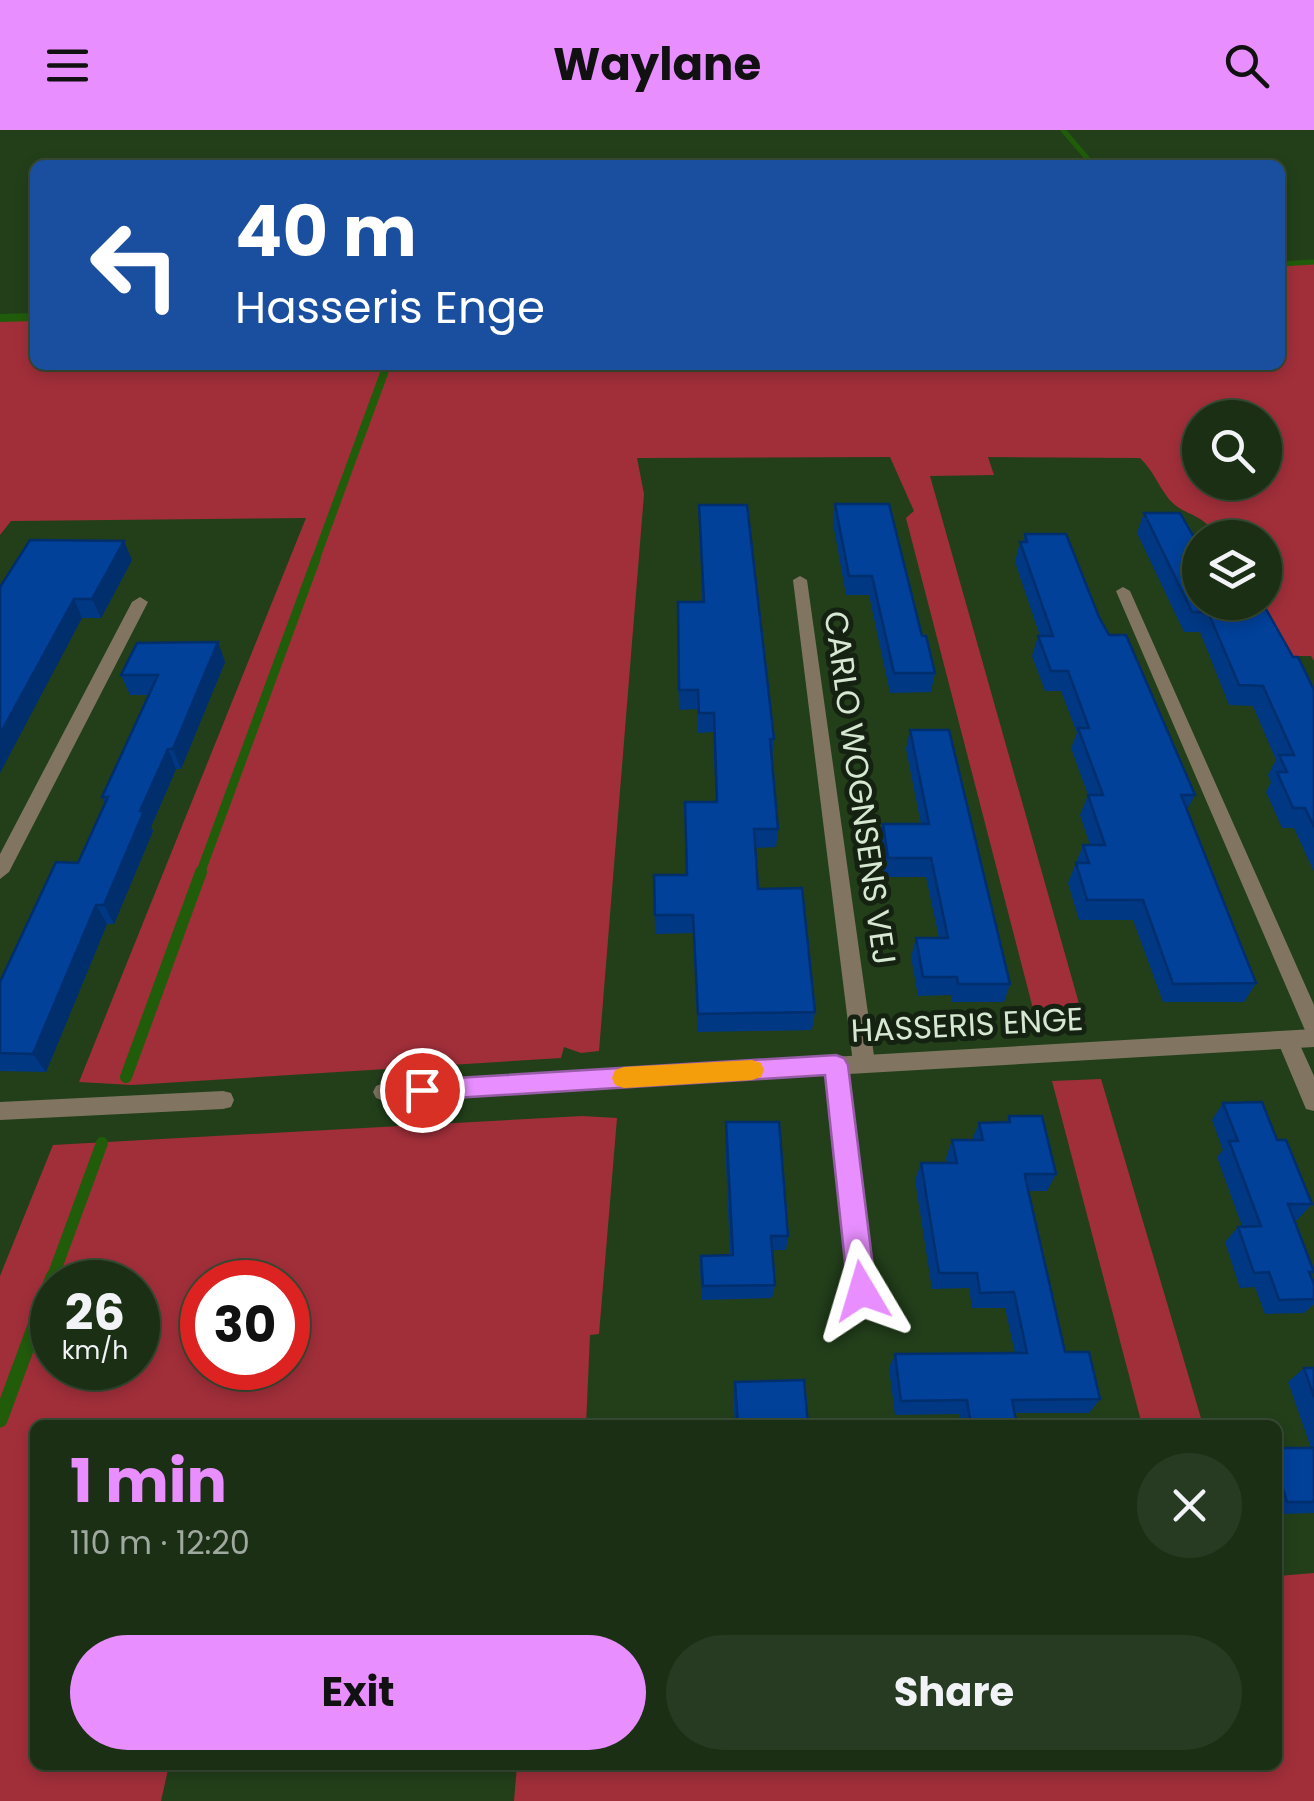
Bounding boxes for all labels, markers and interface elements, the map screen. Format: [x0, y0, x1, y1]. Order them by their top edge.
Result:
text: Waylane [553, 33, 761, 96]
icon: menu [40, 38, 95, 93]
icon: search [1219, 38, 1274, 93]
text: 40 m [235, 182, 417, 281]
icon: left [70, 200, 200, 330]
text: Hasseris Enge [235, 276, 545, 339]
map controls [1182, 400, 1282, 620]
button: search [1182, 400, 1282, 500]
button: layers [1182, 520, 1282, 620]
street label: CARLO WOGNSENS VEJ [813, 608, 908, 968]
street label: HASSERIS ENGE [850, 996, 1084, 1053]
pin [380, 1048, 465, 1133]
icon: arrive [395, 1063, 450, 1118]
position arrow [810, 1239, 914, 1343]
speed limit sign: 30 [180, 1260, 310, 1390]
text: 26 [65, 1277, 125, 1348]
text: km/h [62, 1333, 128, 1368]
text: 1 min [70, 1439, 227, 1523]
button: close [1137, 1453, 1242, 1558]
text: 110 m · 12:20 [70, 1520, 250, 1565]
button: Exit [70, 1635, 646, 1750]
button: Share [666, 1635, 1242, 1750]

